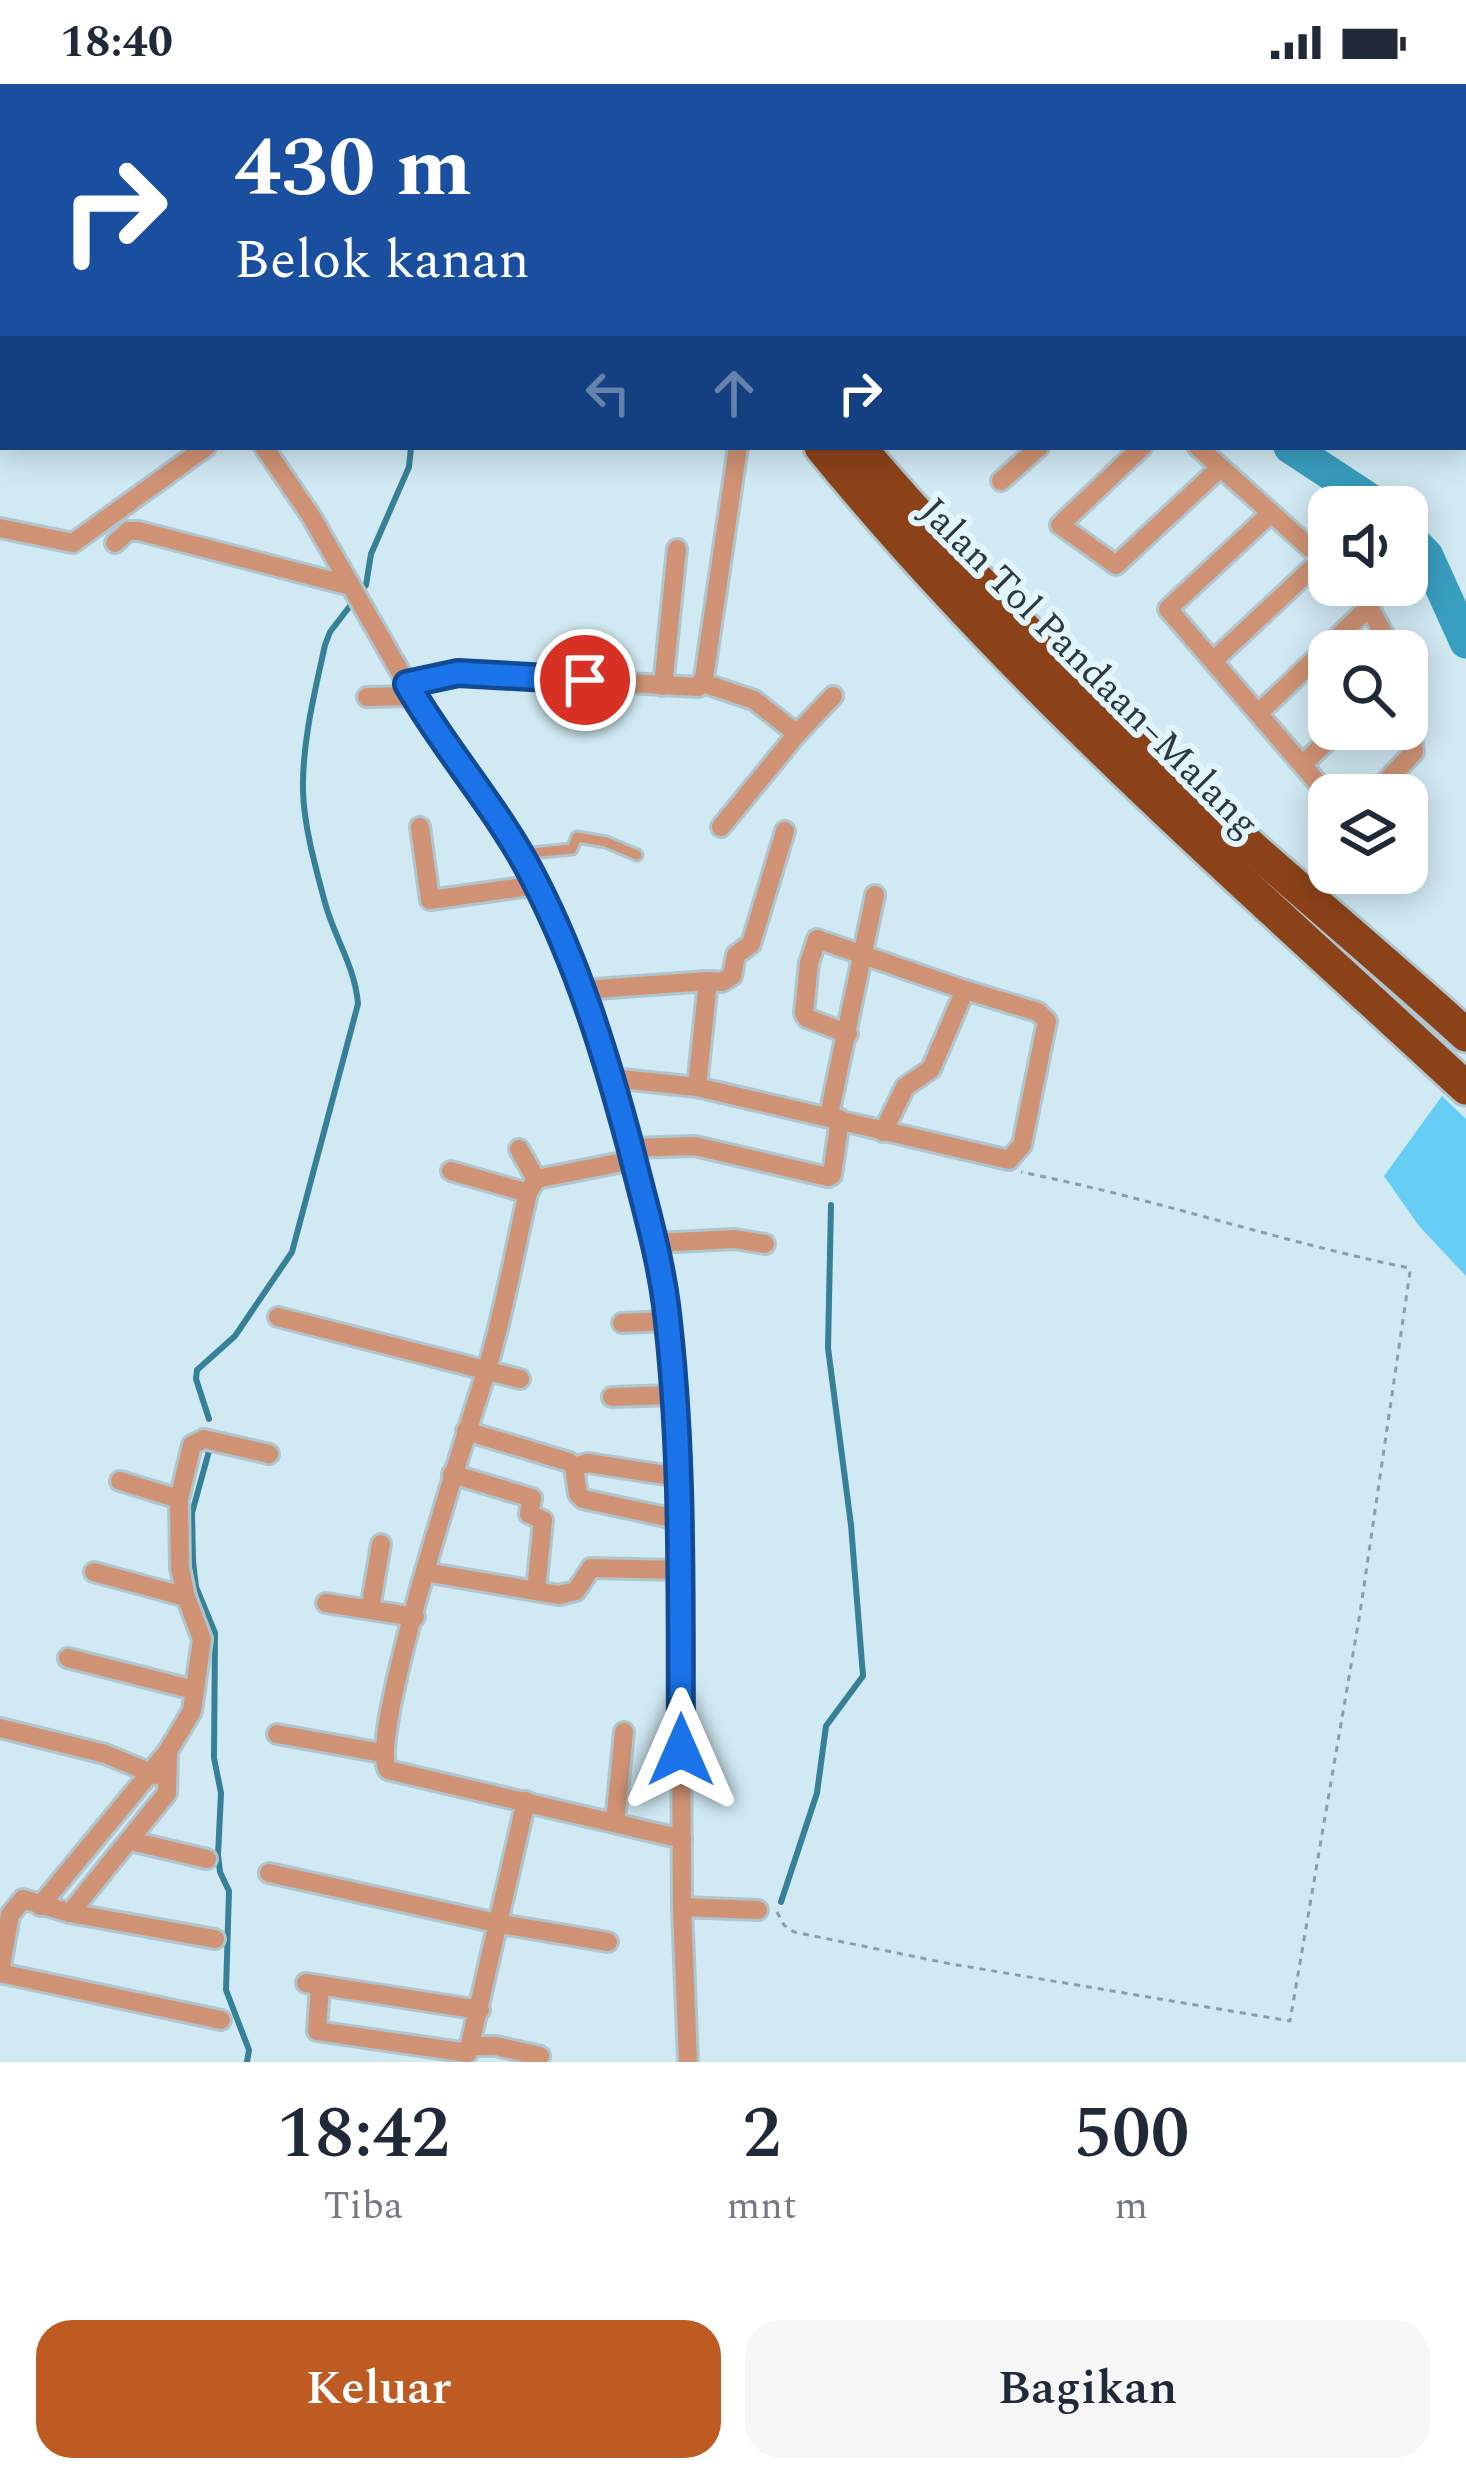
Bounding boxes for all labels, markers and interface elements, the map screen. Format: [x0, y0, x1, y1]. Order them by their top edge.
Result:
text: 18:40 [60, 8, 173, 77]
text: 430 m [234, 105, 472, 233]
icon: right [36, 132, 192, 288]
text: Belok kanan [234, 220, 530, 302]
icon: left [575, 360, 641, 426]
icon: ahead [701, 360, 767, 426]
icon: right [827, 360, 893, 426]
street label: Jalan Tol Pandaan–Malang [905, 484, 1273, 852]
map controls [1308, 486, 1428, 894]
button: sound [1308, 486, 1428, 606]
pin [534, 629, 636, 731]
button: search [1308, 630, 1428, 750]
icon: arrive [552, 647, 618, 713]
button: layers [1308, 774, 1428, 894]
position arrow [618, 1687, 744, 1813]
text: 18:42 [277, 2080, 450, 2189]
text: 2 [742, 2080, 781, 2189]
text: 500 [1073, 2080, 1189, 2189]
text: Tiba [324, 2177, 403, 2236]
text: mnt [727, 2177, 797, 2236]
text: m [1115, 2177, 1148, 2236]
button: Keluar [36, 2320, 721, 2458]
button: Bagikan [745, 2320, 1430, 2458]

